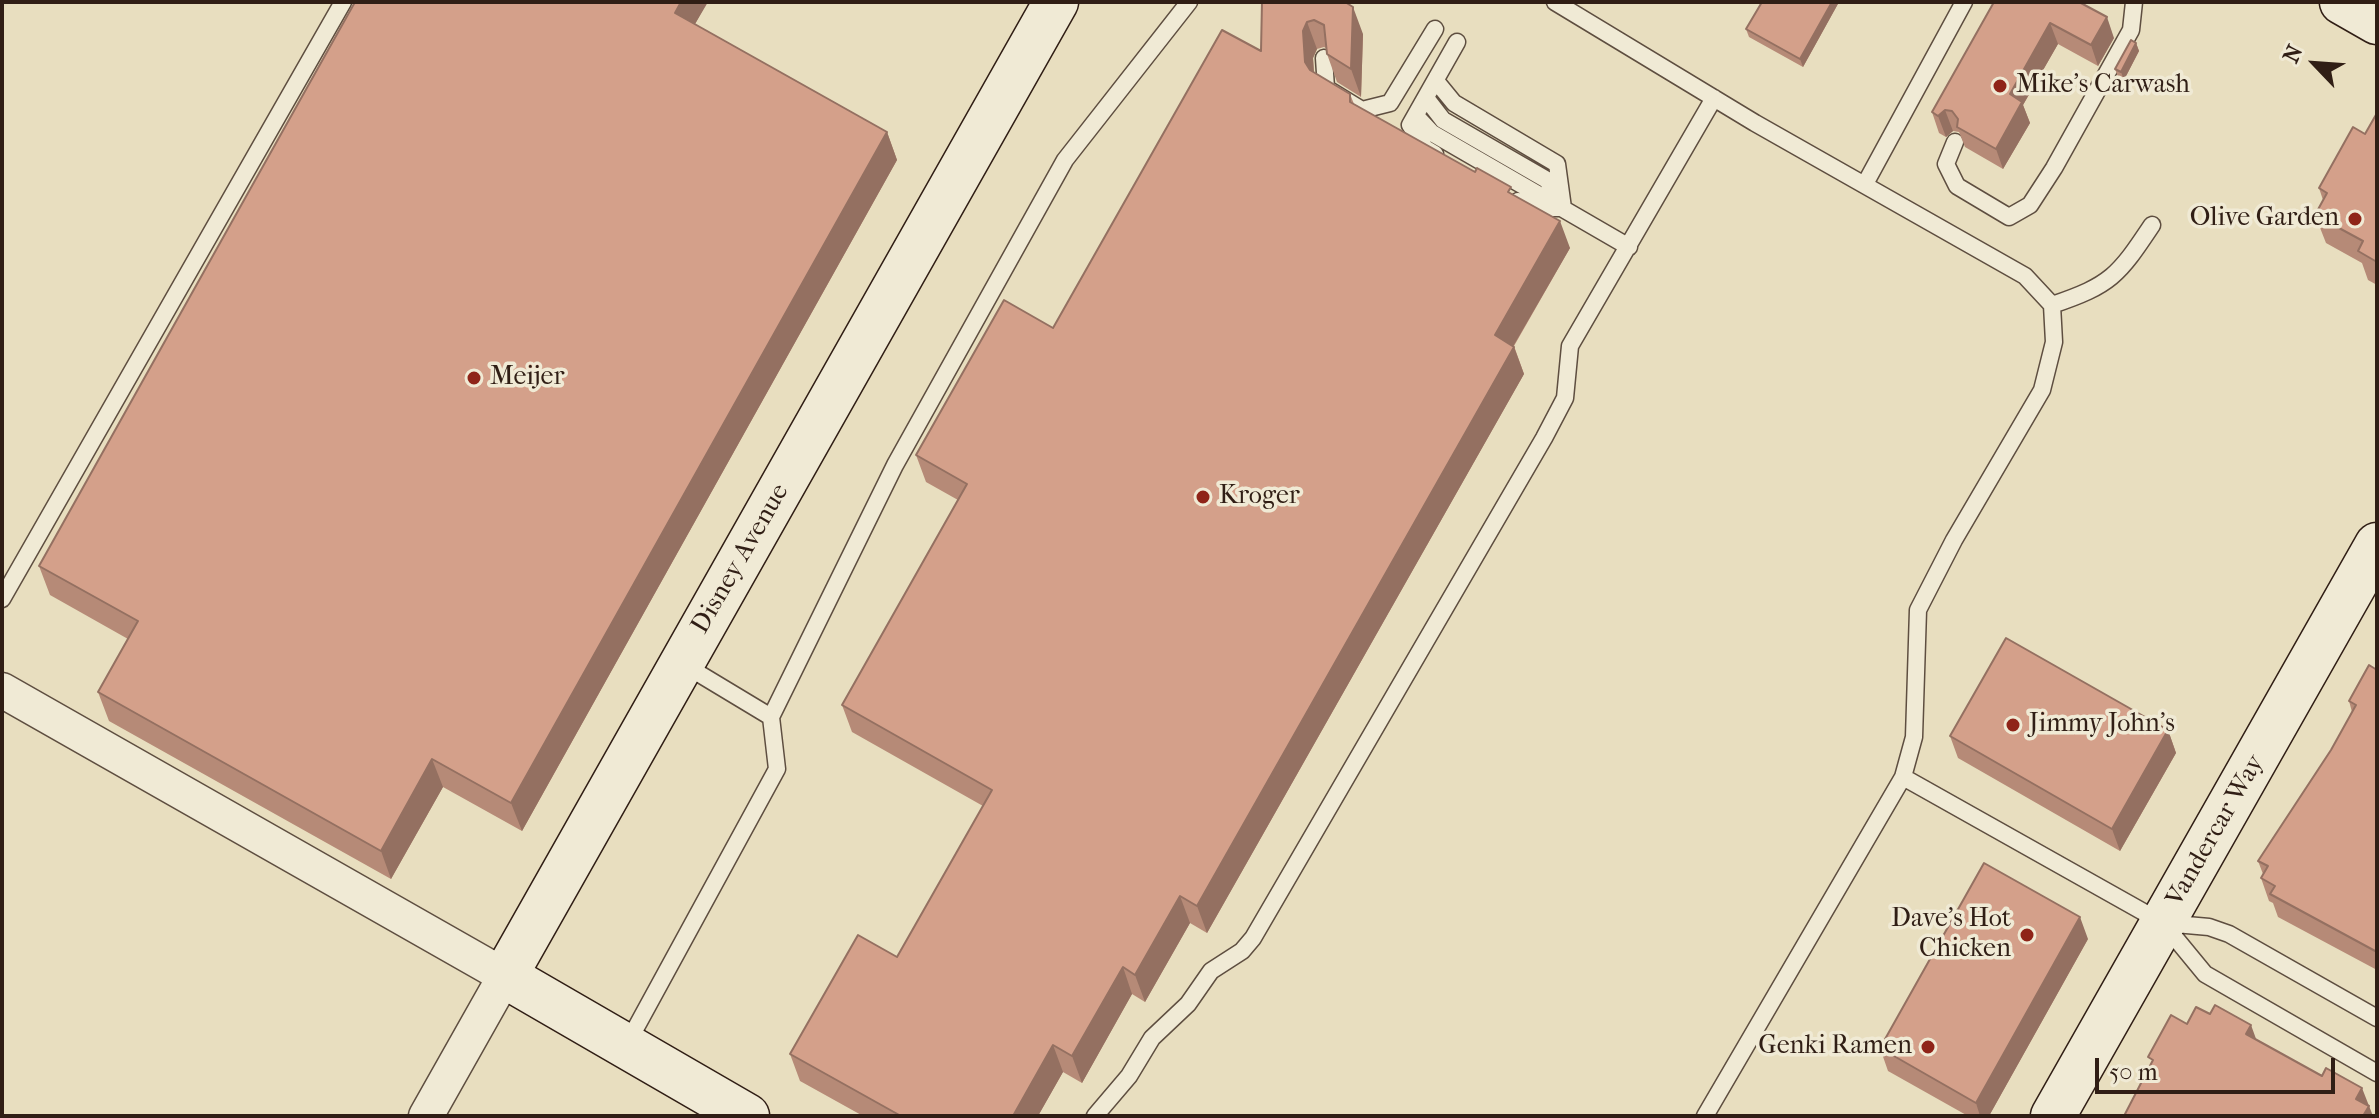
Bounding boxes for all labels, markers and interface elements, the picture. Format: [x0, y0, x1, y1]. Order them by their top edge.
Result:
north arrow [2275, 24, 2355, 104]
text: N [2278, 41, 2309, 67]
place label: Mike's Carwash [2016, 70, 2190, 102]
marker: Mike's Carwash [1991, 77, 2009, 95]
place label: Olive Garden [2190, 203, 2339, 235]
marker: Olive Garden [2346, 210, 2364, 228]
place label: Meijer [490, 362, 564, 394]
marker: Meijer [465, 369, 483, 387]
street label: Disney Avenue [686, 478, 796, 640]
place label: Kroger [1219, 481, 1300, 513]
marker: Kroger [1194, 488, 1212, 506]
place label: Jimmy John's [2029, 709, 2175, 741]
marker: Jimmy John's [2004, 716, 2022, 734]
street label: Vandercar Way [2160, 750, 2272, 912]
place label: Dave's Hot Chicken [1891, 904, 2011, 966]
marker: Dave's Hot Chicken [2018, 926, 2036, 944]
place label: Genki Ramen [1758, 1031, 1912, 1063]
marker: Genki Ramen [1919, 1038, 1937, 1056]
scale bar [2099, 1042, 2339, 1092]
text: 50 m [2109, 1058, 2158, 1086]

